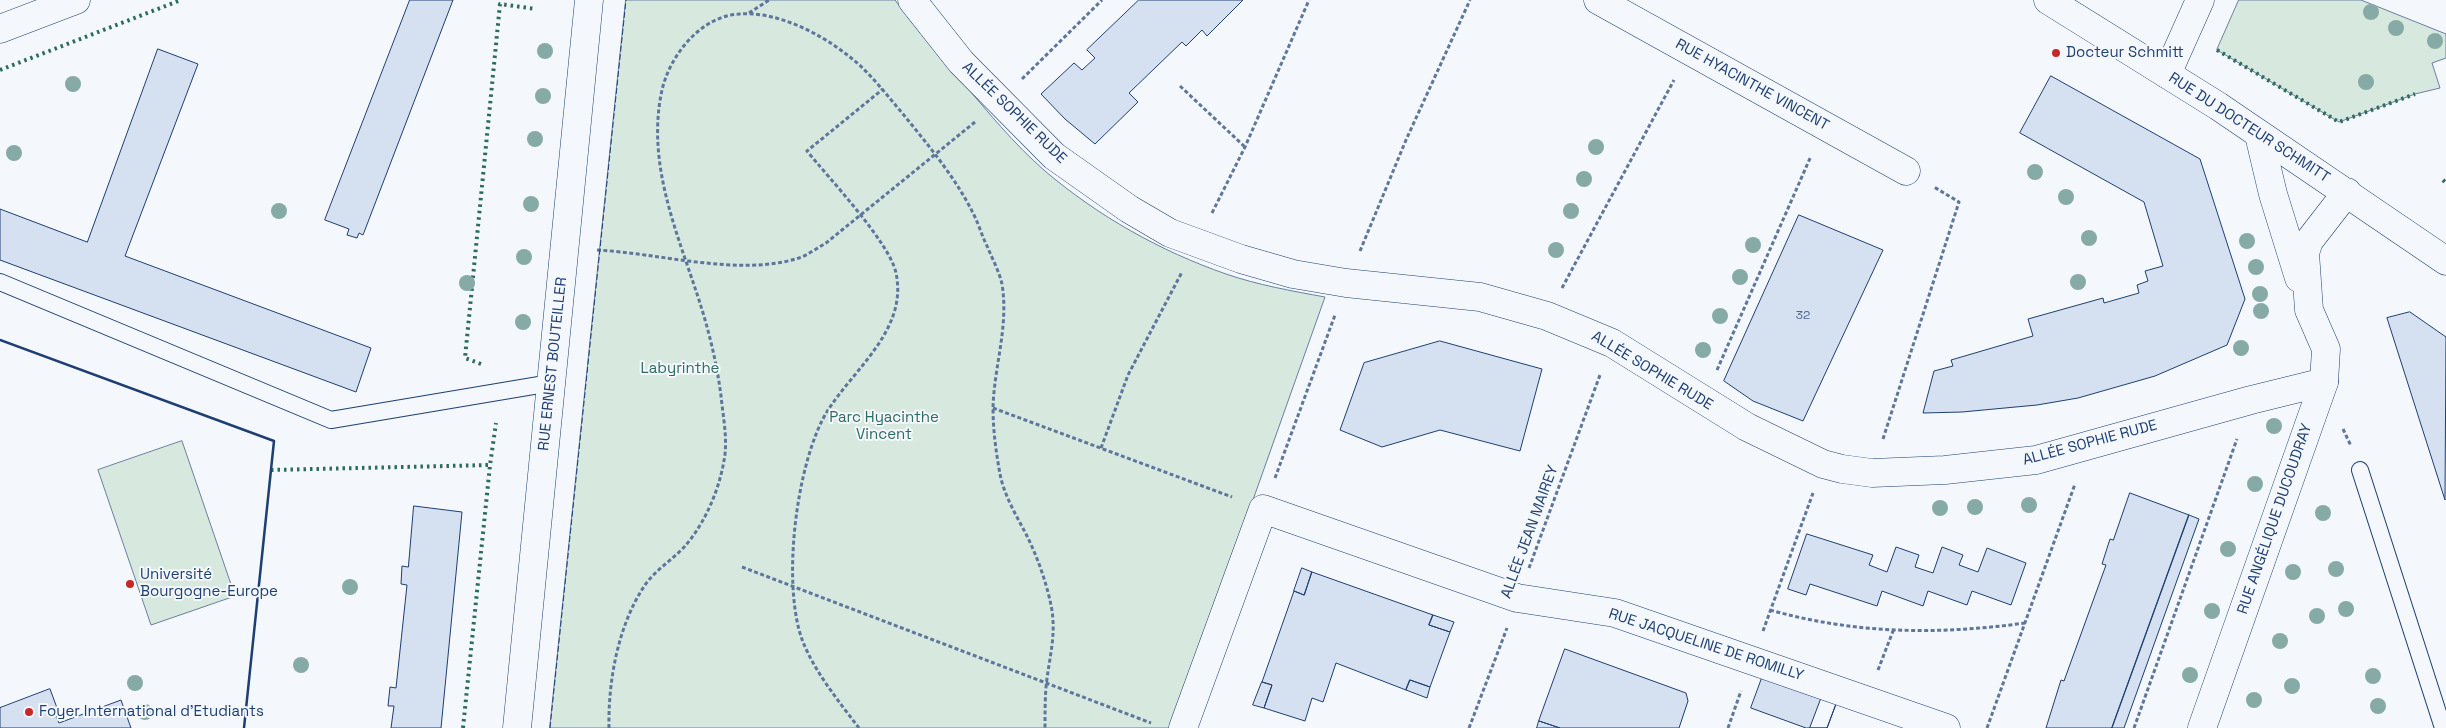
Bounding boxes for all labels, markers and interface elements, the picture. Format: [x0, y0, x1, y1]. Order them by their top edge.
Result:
street label: RUE HYACINTHE VINCENT [1672, 35, 1832, 135]
place label: Docteur Schmitt [2066, 44, 2184, 62]
marker: Docteur Schmitt [2050, 47, 2062, 59]
street label: ALLÉE SOPHIE RUDE [958, 58, 1070, 168]
street label: RUE DU DOCTEUR SCHMITT [2165, 69, 2333, 187]
street label: RUE ERNEST BOUTEILLER [535, 276, 571, 452]
house number: 32 [1796, 309, 1810, 323]
street label: ALLÉE SOPHIE RUDE [1588, 328, 1716, 414]
park label: Labyrinthe [641, 360, 719, 378]
park label: Parc Hyacinthe Vincent [829, 409, 939, 444]
street label: ALLÉE SOPHIE RUDE [2021, 416, 2159, 470]
street label: RUE ANGÉLIQUE DUCOUDRAY [2234, 421, 2316, 617]
street label: ALLÉE JEAN MAIREY [1498, 463, 1562, 601]
place label: Université Bourgogne-Europe [140, 566, 278, 601]
marker: Université Bourgogne-Europe [124, 578, 136, 590]
street label: RUE JACQUELINE DE ROMILLY [1606, 605, 1806, 685]
place label: Foyer International d'Etudiants [39, 703, 264, 721]
marker: Foyer International d'Etudiants [23, 706, 35, 718]

